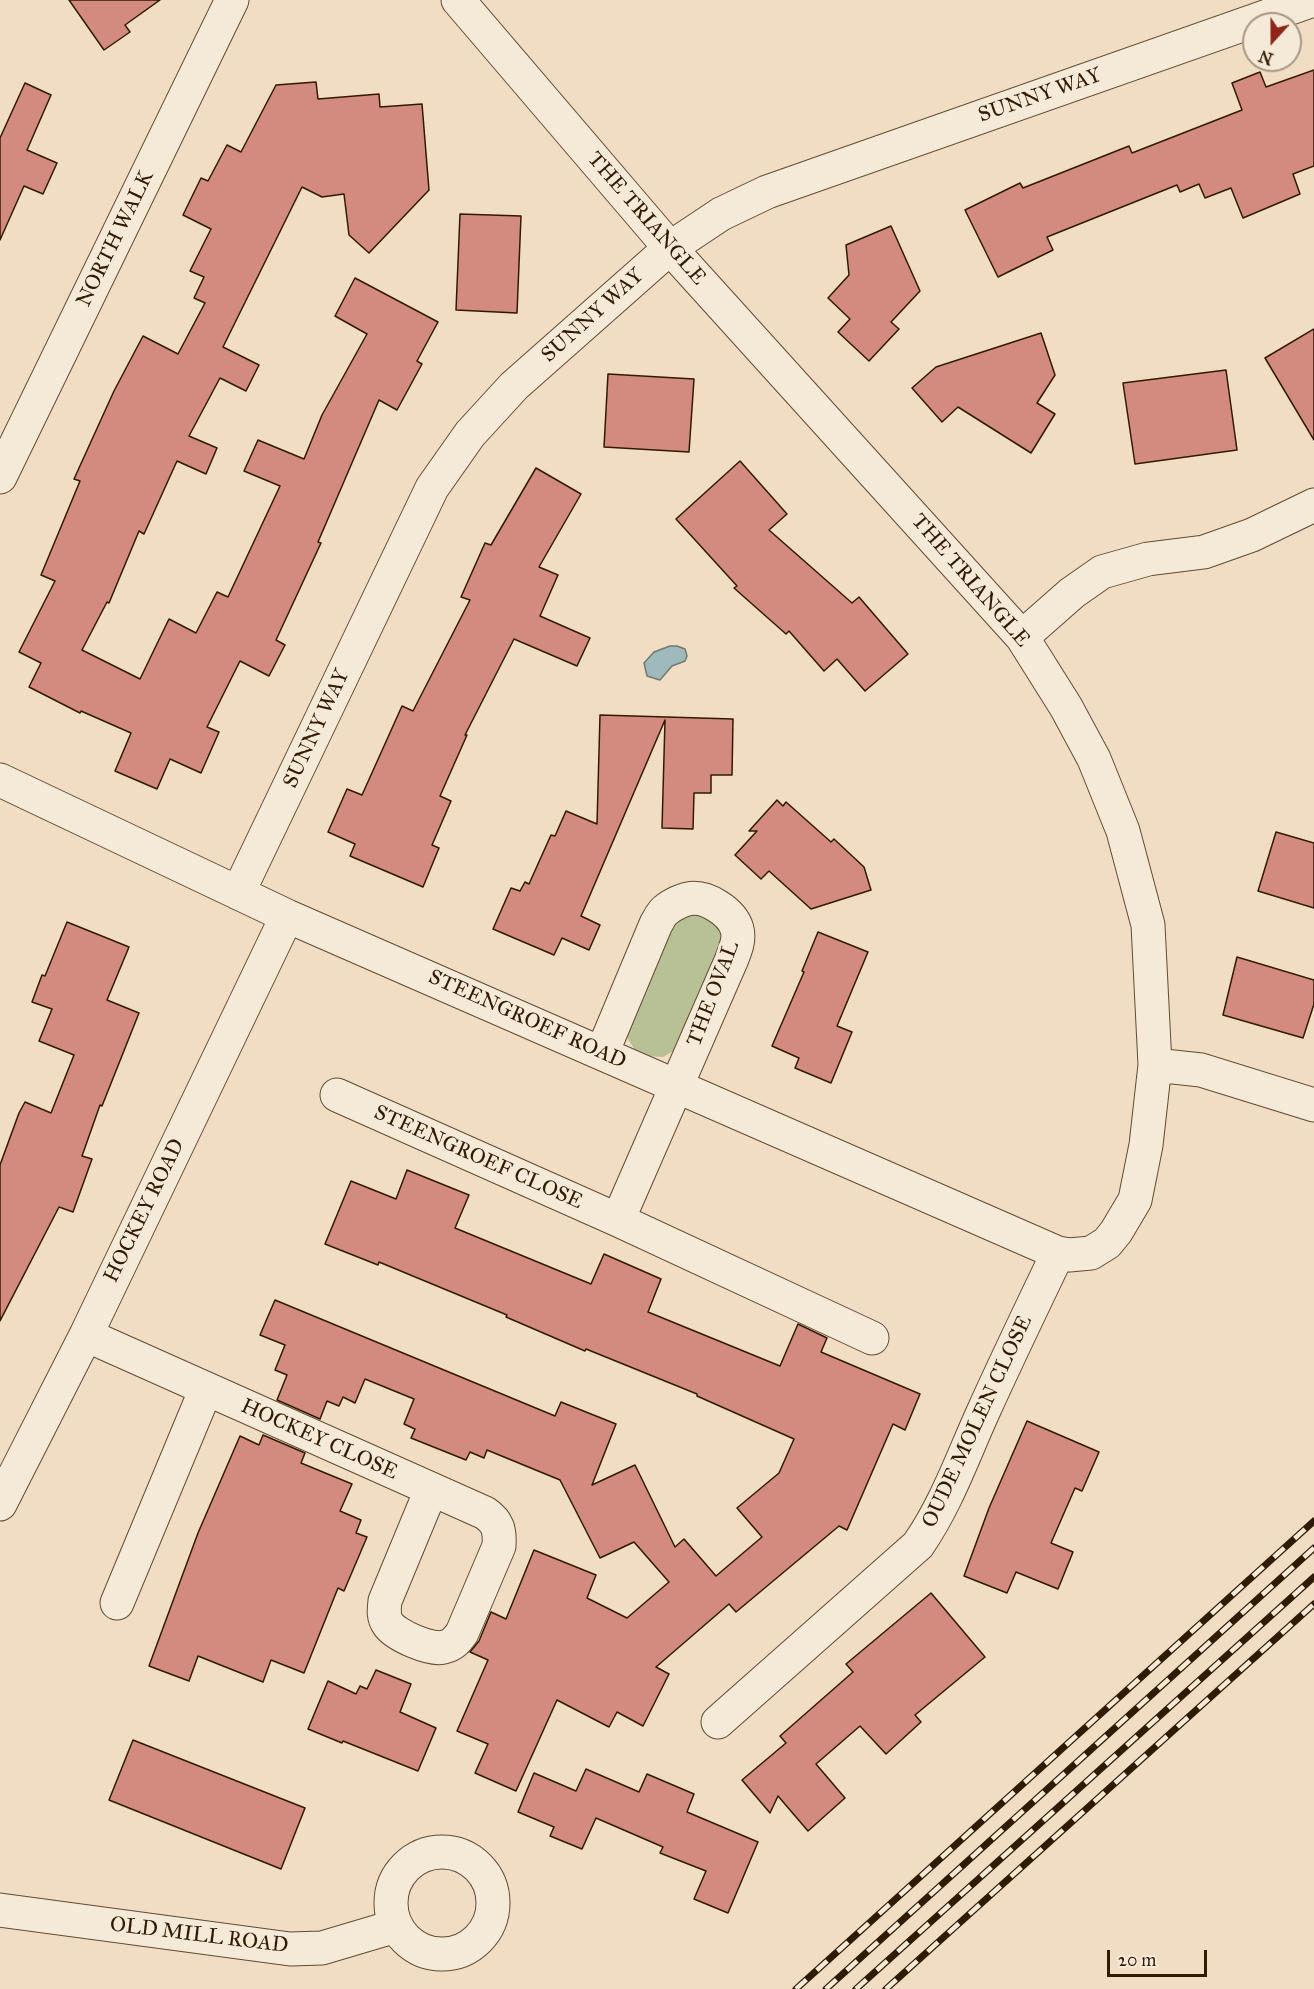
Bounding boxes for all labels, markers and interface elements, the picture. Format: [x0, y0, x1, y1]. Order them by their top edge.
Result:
north arrow [1242, 12, 1302, 72]
text: N [1256, 46, 1276, 69]
street label: SUNNY WAY [975, 63, 1105, 129]
street label: THE TRIANGLE [581, 147, 711, 291]
street label: NORTH WALK [72, 167, 160, 311]
street label: SUNNY WAY [537, 264, 649, 368]
street label: THE TRIANGLE [905, 509, 1035, 653]
street label: SUNNY WAY [279, 666, 355, 792]
street label: THE OVAL [682, 938, 746, 1050]
street label: STEENGROEF ROAD [424, 965, 630, 1075]
street label: STEENGROEF CLOSE [370, 1101, 586, 1215]
street label: HOCKEY ROAD [99, 1135, 191, 1287]
street label: OUDE MOLEN CLOSE [918, 1312, 1038, 1532]
street label: HOCKEY CLOSE [237, 1394, 401, 1486]
street label: OLD MILL ROAD [108, 1913, 290, 1959]
scale bar [1110, 1938, 1210, 1976]
text: 20 m [1118, 1949, 1156, 1971]

